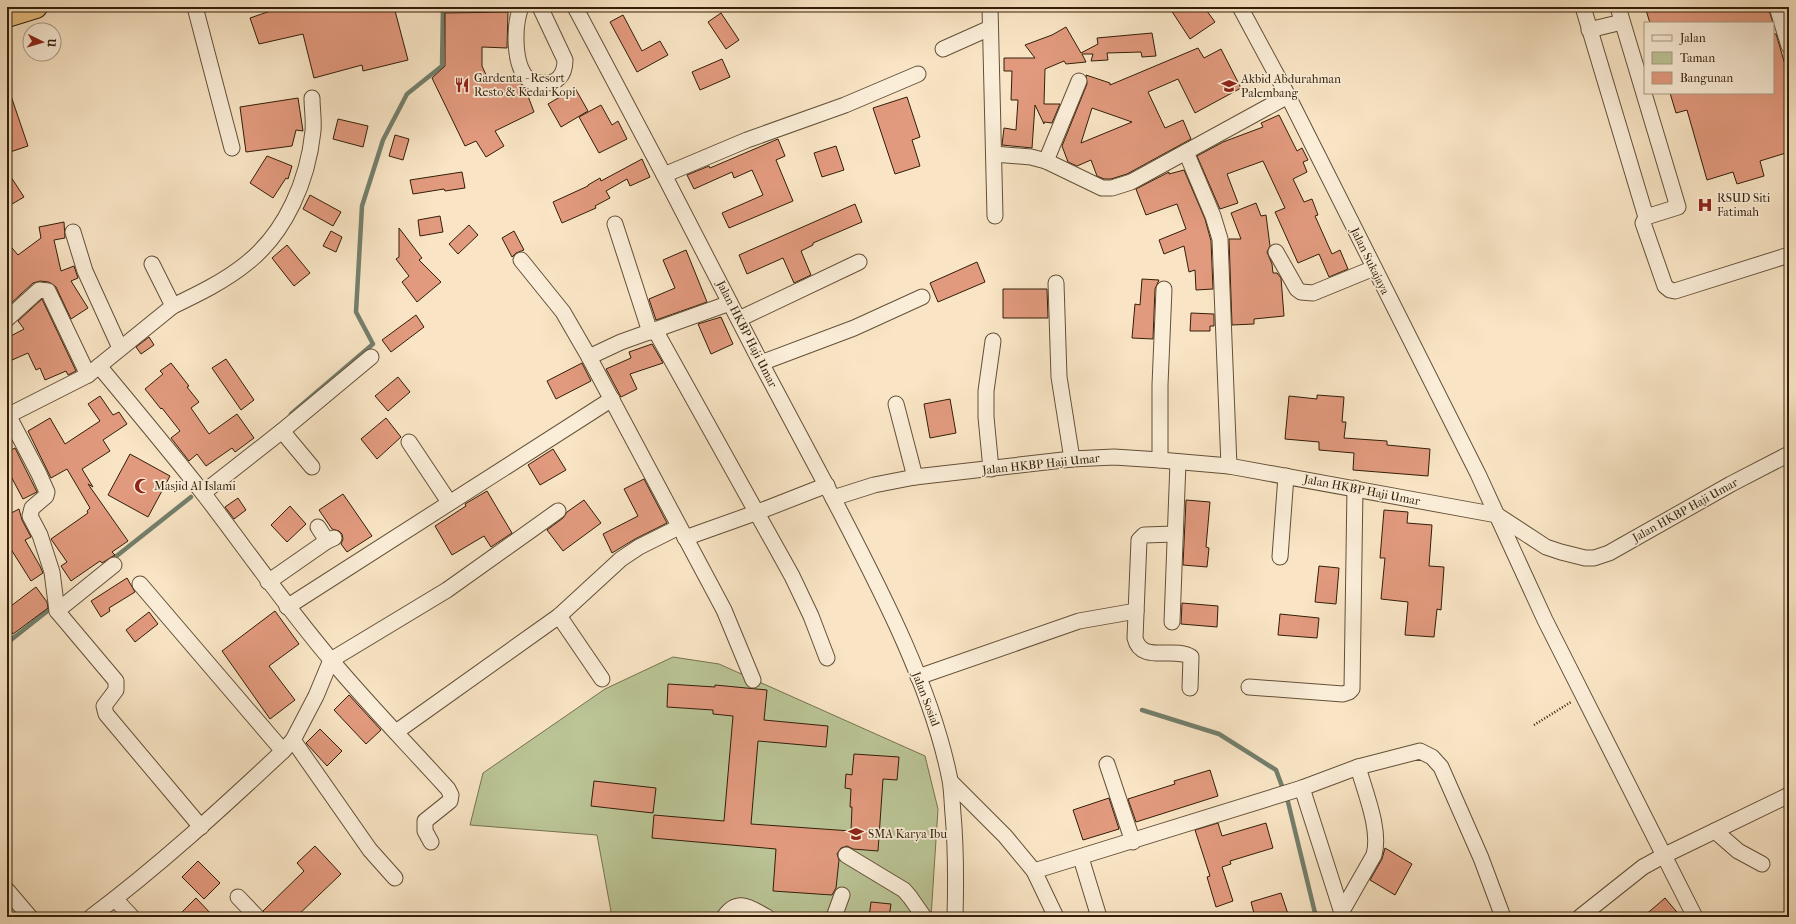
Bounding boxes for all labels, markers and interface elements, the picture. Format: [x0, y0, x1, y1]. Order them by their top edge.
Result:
north arrow [22, 22, 62, 62]
legend [1644, 22, 1774, 94]
text: Jalan [1679, 31, 1706, 45]
text: U [45, 37, 58, 48]
text: Taman [1680, 51, 1715, 65]
place label: Gardenta - Resort Resto & Kedai Kopi [474, 71, 576, 99]
text: Bangunan [1680, 71, 1733, 85]
place label: Akbid Abdurahman Palembang [1240, 72, 1341, 100]
restaurant icon: Gardenta - Resort Resto & Kedai Kopi [453, 76, 471, 94]
school or university icon: Akbid Abdurahman Palembang [1220, 77, 1238, 95]
place label: RSUD Siti Fatimah [1717, 191, 1771, 219]
hospital icon: RSUD Siti Fatimah [1696, 196, 1714, 214]
street label: Jalan Sukajaya [1347, 224, 1393, 297]
street label: Jalan HKBP Haji Umar [713, 277, 780, 391]
street label: Jalan HKBP Haji Umar [981, 451, 1101, 477]
street label: Jalan HKBP Haji Umar [1302, 472, 1422, 508]
street label: Jalan HKBP Haji Umar [1629, 475, 1741, 545]
mosque icon: Masjid Al Islami [133, 477, 151, 495]
place label: Masjid Al Islami [154, 479, 236, 493]
street label: Jalan Sosial [909, 669, 943, 729]
school or university icon: SMA Karya Ibu [847, 825, 865, 843]
place label: SMA Karya Ibu [868, 827, 947, 841]

